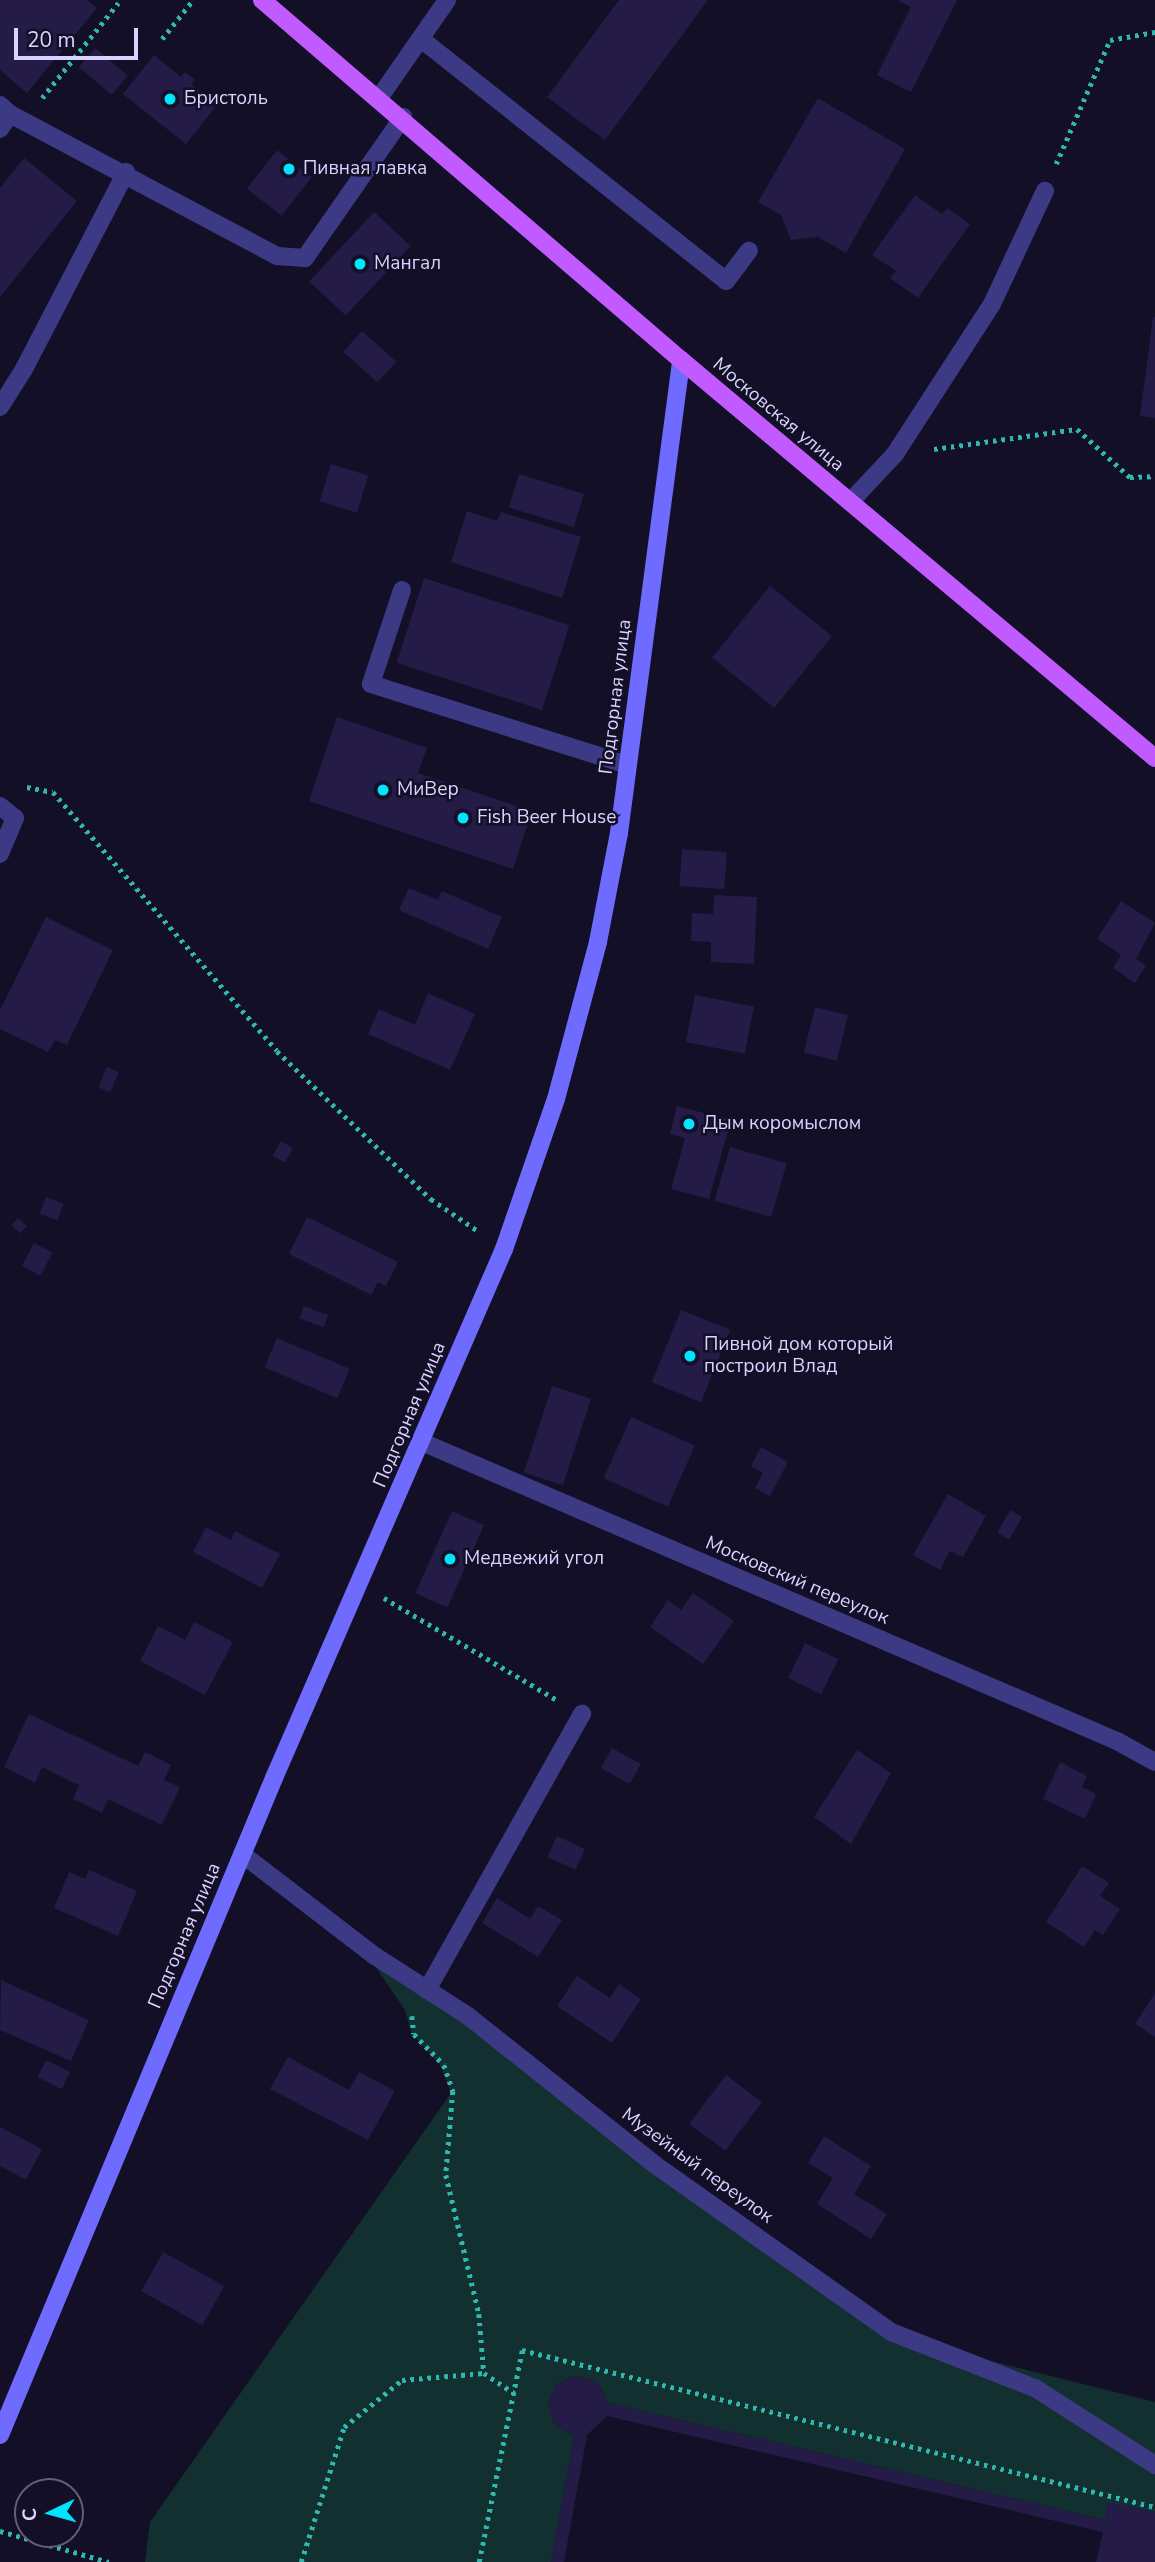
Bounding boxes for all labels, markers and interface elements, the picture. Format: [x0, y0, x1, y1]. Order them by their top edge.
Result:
scale bar [18, 14, 142, 58]
text: 20 m [27, 26, 76, 54]
place label: Бристоль [184, 88, 268, 110]
marker: Бристоль [162, 91, 178, 107]
place label: Пивная лавка [303, 158, 427, 180]
marker: Пивная лавка [281, 161, 297, 177]
place label: Мангал [374, 253, 441, 275]
marker: Мангал [352, 256, 368, 272]
street label: Московская улица [708, 353, 848, 477]
street label: Подгорная улица [595, 618, 637, 776]
place label: МиВер [397, 779, 459, 801]
marker: МиВер [375, 782, 391, 798]
place label: Fish Beer House [477, 807, 616, 829]
marker: Fish Beer House [455, 810, 471, 826]
place label: Дым коромыслом [703, 1113, 861, 1135]
marker: Дым коромыслом [681, 1116, 697, 1132]
place label: Пивной дом который построил Влад [704, 1334, 893, 1378]
street label: Подгорная улица [369, 1339, 451, 1491]
marker: Пивной дом который построил Влад [682, 1348, 698, 1364]
street label: Московский переулок [702, 1532, 892, 1630]
place label: Медвежий угол [464, 1548, 604, 1570]
marker: Медвежий угол [442, 1551, 458, 1567]
street label: Подгорная улица [144, 1860, 226, 2012]
street label: Музейный переулок [617, 2103, 777, 2229]
north arrow [14, 2478, 84, 2548]
text: С [17, 2507, 44, 2522]

